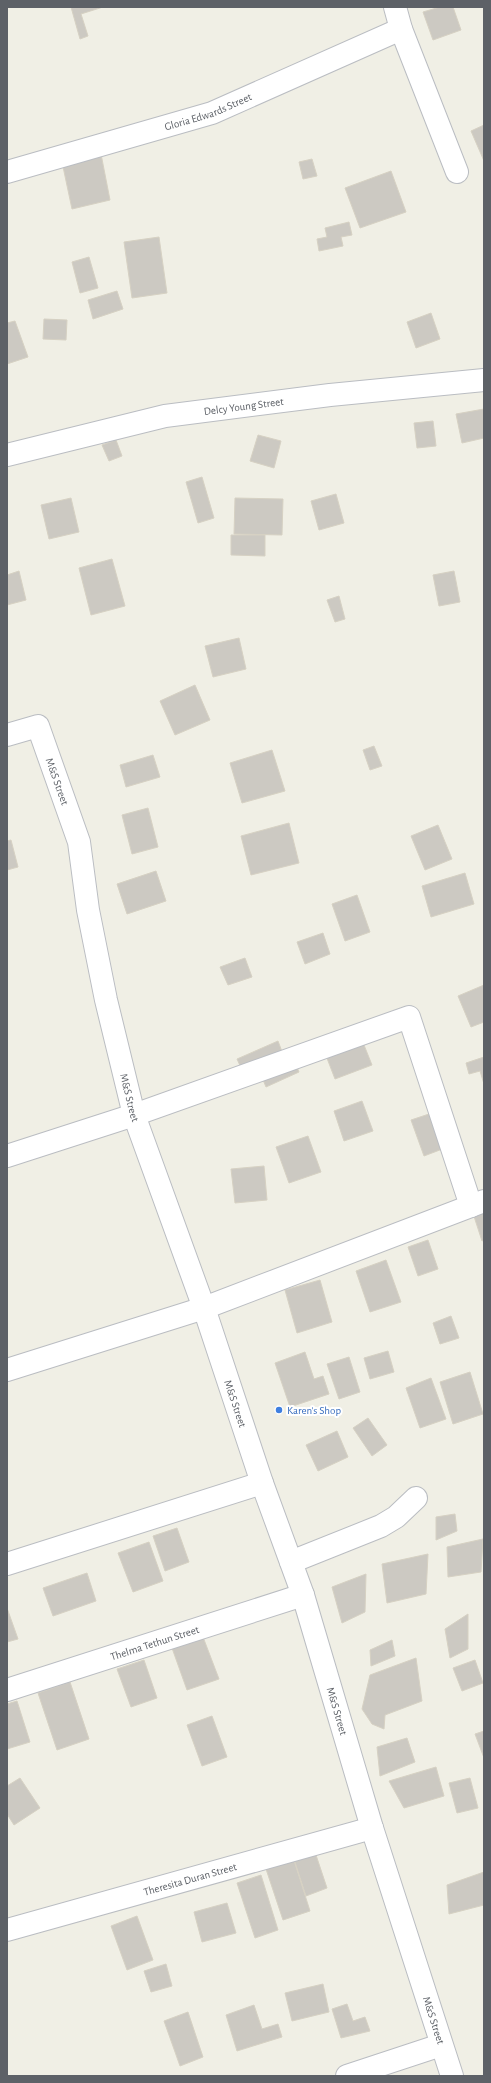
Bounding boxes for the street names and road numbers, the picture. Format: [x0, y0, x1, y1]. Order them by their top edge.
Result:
street label: Gloria Edwards Street [163, 91, 254, 132]
street label: Delcy Young Street [203, 395, 285, 417]
street label: M&S Street [44, 756, 71, 807]
street label: M&S Street [119, 1072, 142, 1124]
street label: M&S Street [223, 1378, 249, 1429]
street label: Thelma Tethun Street [109, 1623, 201, 1662]
street label: M&S Street [325, 1686, 350, 1737]
street label: Theresita Duran Street [142, 1860, 238, 1897]
street label: M&S Street [421, 1995, 447, 2046]

